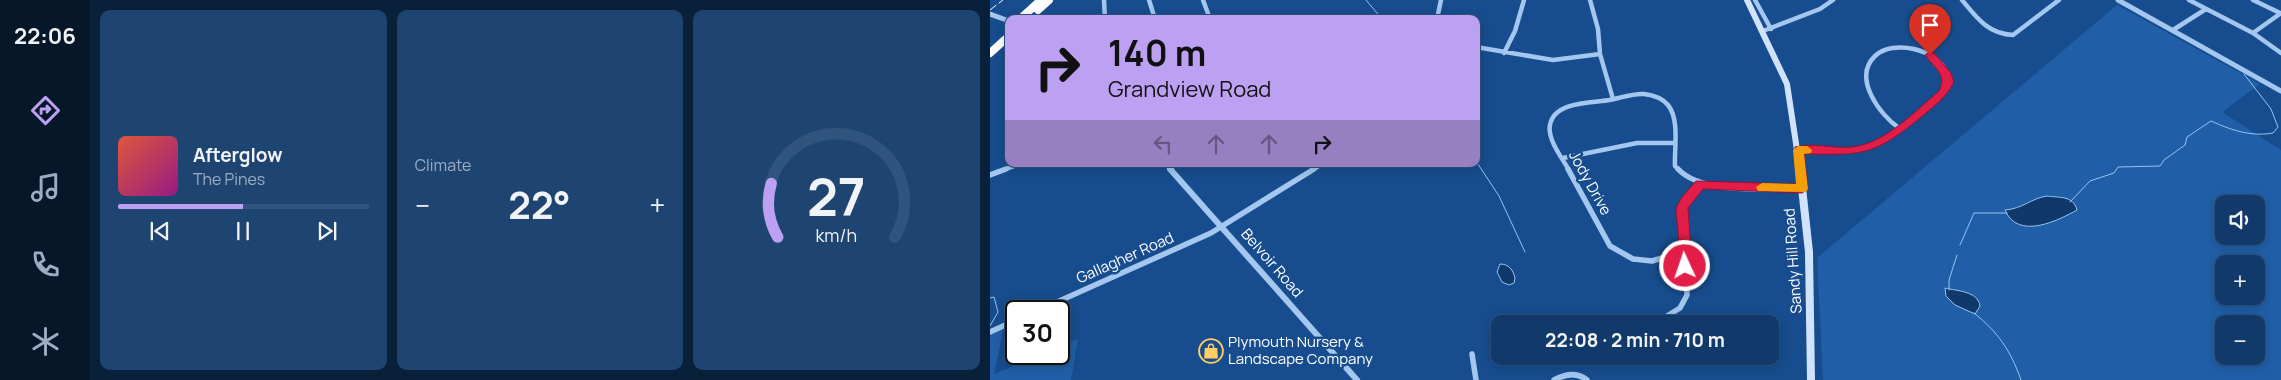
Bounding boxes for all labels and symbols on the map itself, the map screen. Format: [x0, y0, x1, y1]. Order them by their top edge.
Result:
pin [1909, 4, 1951, 55]
street label: Jody Drive [1564, 147, 1617, 219]
street label: Sandy Hill Road [1778, 208, 1807, 314]
street label: Belvoir Road [1237, 224, 1308, 302]
street label: Gallagher Road [1073, 227, 1177, 288]
position arrow [1658, 239, 1710, 291]
speed limit sign: 30 [1005, 300, 1070, 365]
place label: Plymouth Nursery & Landscape Company [1228, 331, 1373, 369]
shop icon: Plymouth Nursery & Landscape Company [1198, 338, 1224, 364]

